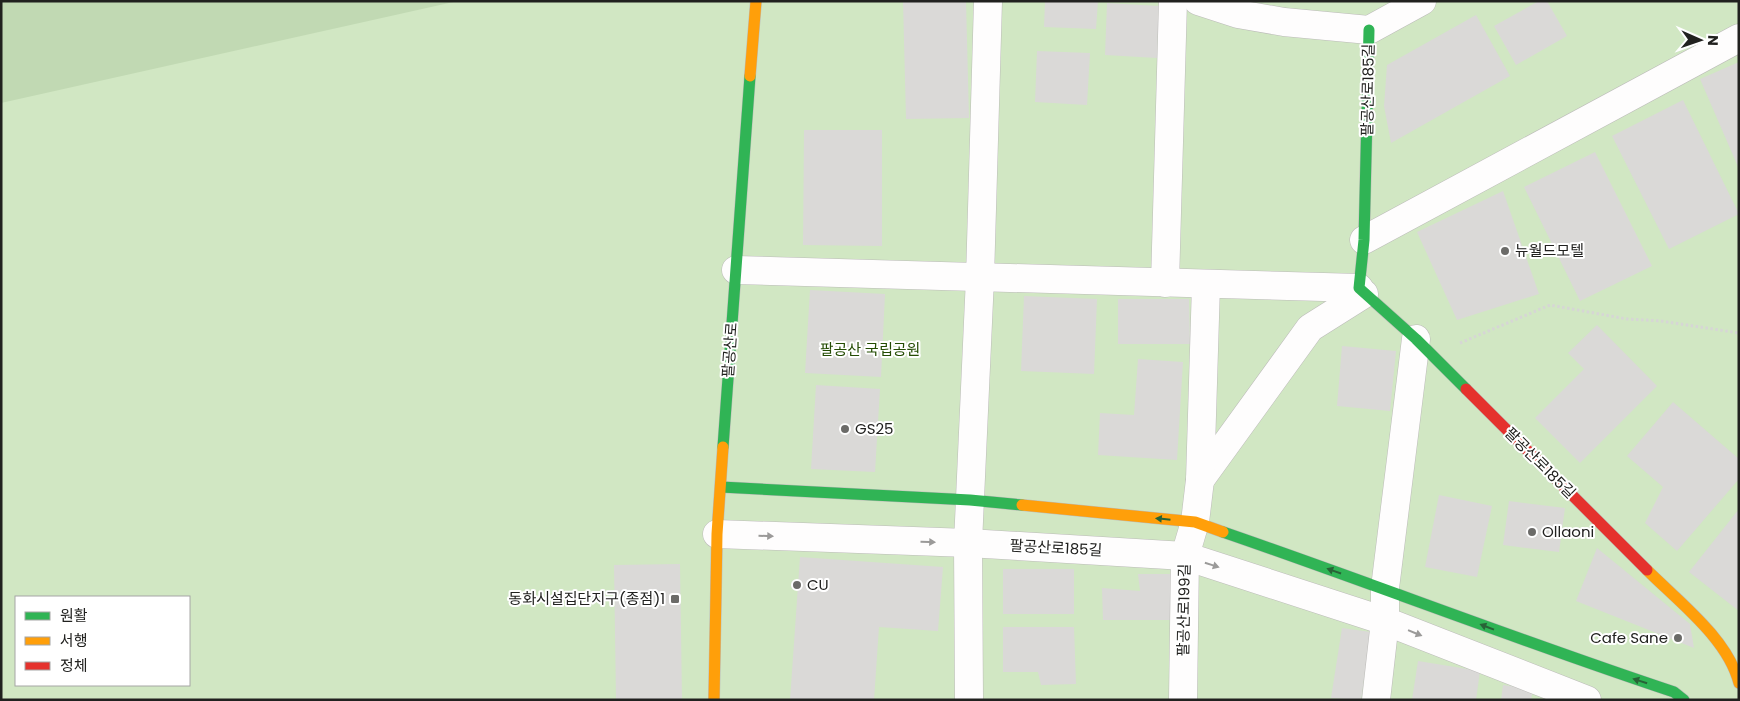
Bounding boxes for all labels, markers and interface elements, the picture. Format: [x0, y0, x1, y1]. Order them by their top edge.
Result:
north arrow [1675, 15, 1725, 65]
text: N [1703, 35, 1723, 46]
street label: 팔공산로185길 [1356, 43, 1379, 137]
place label: 뉴월드모텔 [1515, 240, 1584, 261]
marker: 뉴월드모텔 [1499, 245, 1511, 257]
street label: 팔공산로 [717, 322, 742, 378]
park label: 팔공산 국립공원 [820, 339, 920, 360]
place label: GS25 [855, 418, 894, 439]
street label: 팔공산로185길 [1500, 422, 1581, 503]
marker: GS25 [839, 423, 851, 435]
one-way arrow [1154, 515, 1170, 523]
place label: Ollaoni [1542, 521, 1594, 542]
marker: Ollaoni [1526, 526, 1538, 538]
one-way arrow [758, 532, 774, 540]
street label: 팔공산로185길 [1009, 535, 1103, 560]
one-way arrow [921, 538, 937, 546]
one-way arrow [1204, 562, 1219, 569]
street label: 팔공산로199길 [1172, 563, 1195, 657]
one-way arrow [1327, 567, 1342, 574]
place label: CU [807, 574, 829, 595]
marker: CU [791, 579, 803, 591]
place label: 동화시설집단지구(종점)1 [509, 588, 665, 609]
marker: 동화시설집단지구(종점)1 [669, 593, 681, 605]
legend [15, 596, 190, 686]
text: 원활 [60, 605, 88, 626]
one-way arrow [1479, 623, 1494, 631]
place label: Cafe Sane [1590, 627, 1668, 648]
one-way arrow [1408, 629, 1423, 637]
text: 서행 [60, 630, 88, 651]
marker: Cafe Sane [1672, 632, 1684, 644]
text: 정체 [60, 655, 88, 676]
one-way arrow [1632, 676, 1647, 684]

